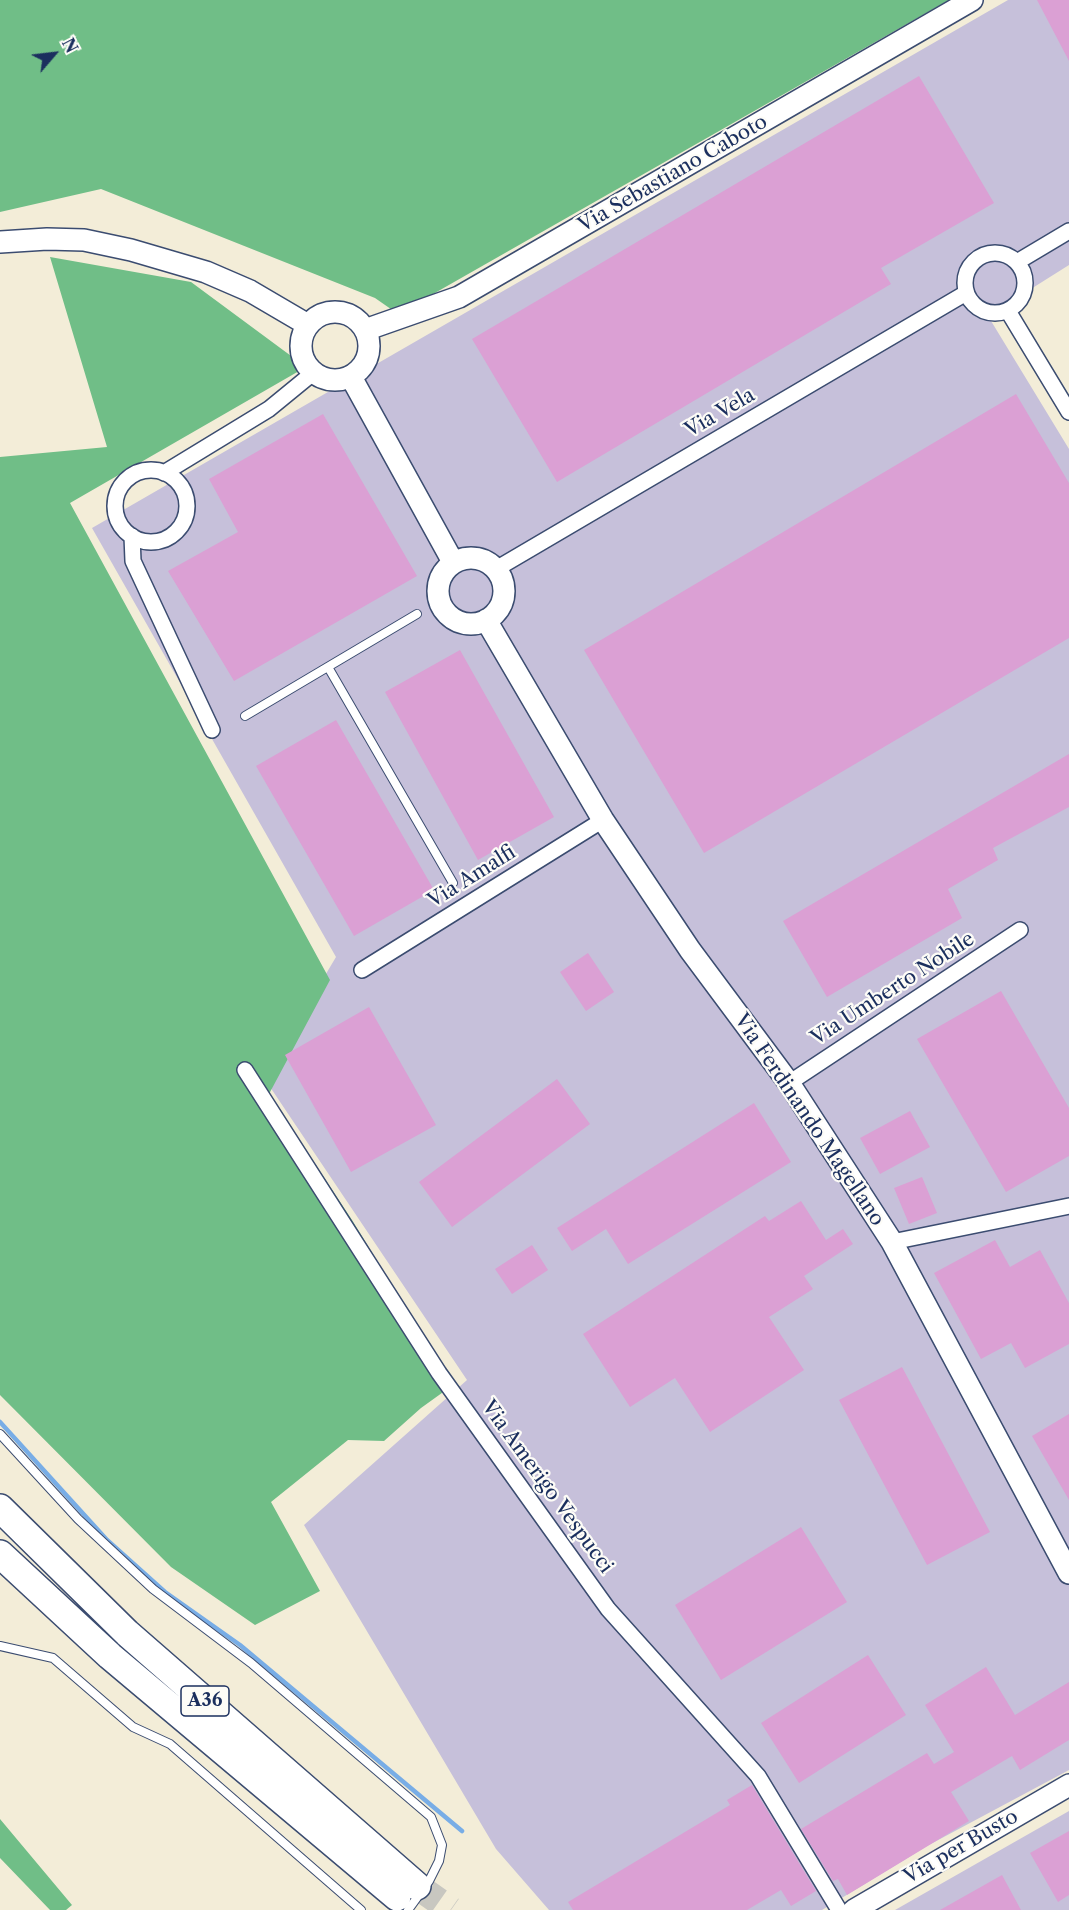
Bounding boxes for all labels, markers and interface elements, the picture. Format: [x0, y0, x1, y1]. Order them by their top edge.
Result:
north arrow [24, 24, 84, 84]
text: N [58, 35, 82, 56]
street label: Via Sebastiano Caboto [574, 110, 772, 238]
street label: Via Vela [681, 383, 759, 443]
street label: Via Amalfi [424, 841, 520, 913]
street label: Via Umberto Nobile [807, 927, 979, 1051]
street label: Via Ferdinando Magellano [729, 1009, 889, 1231]
street label: Via Amerigo Vespucci [476, 1396, 618, 1578]
road number: A36 [181, 1686, 229, 1716]
street label: Via per Busto [900, 1805, 1022, 1889]

